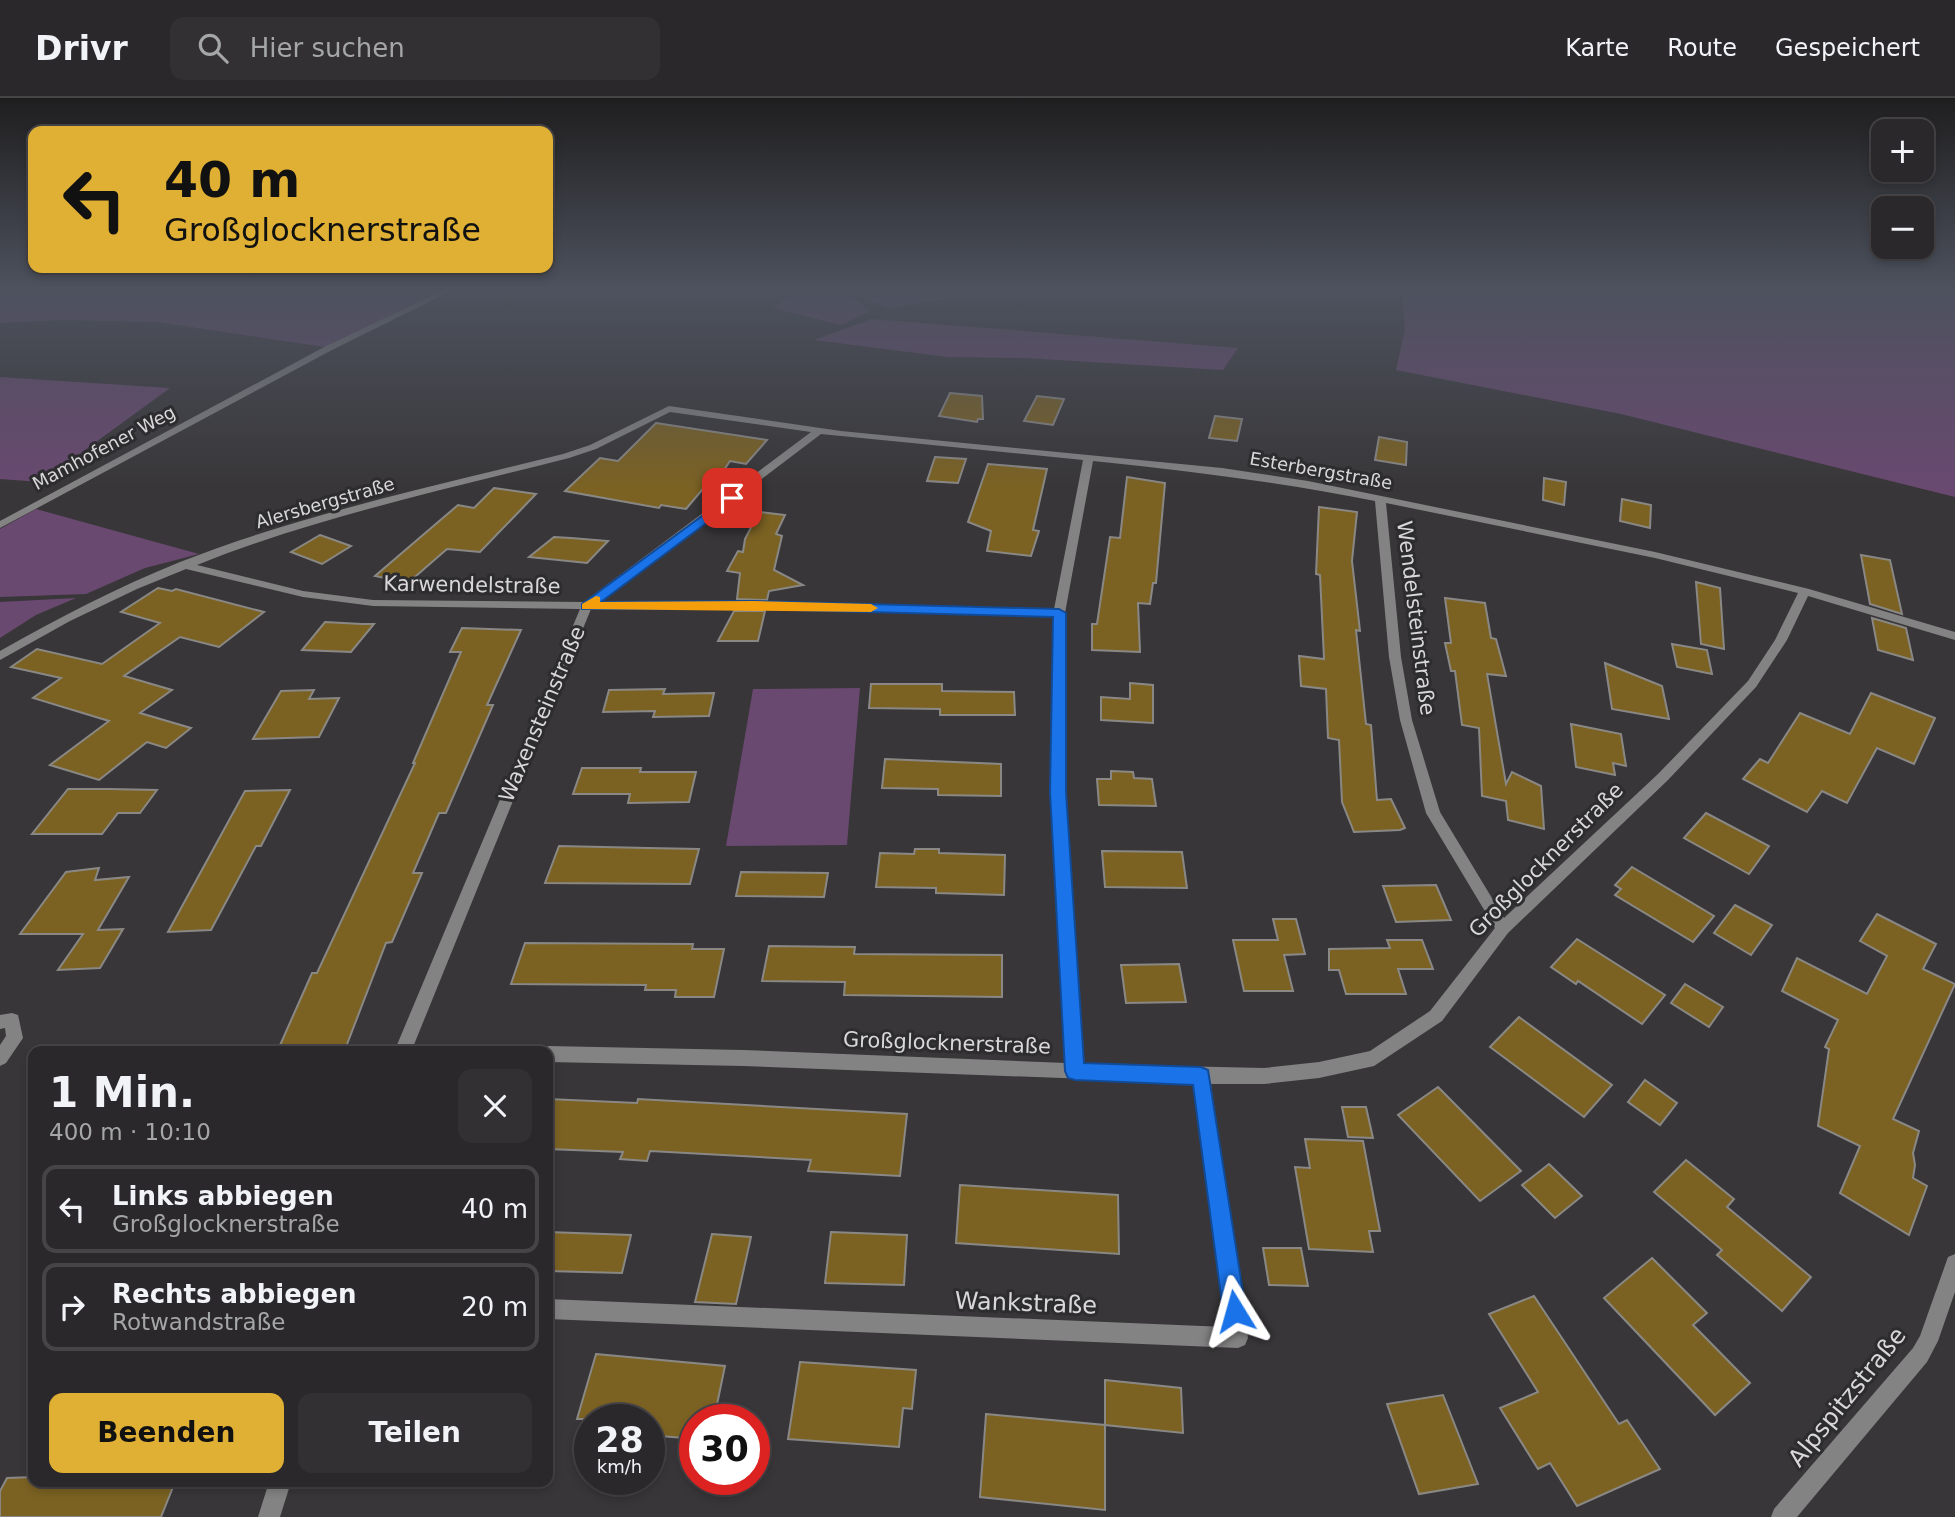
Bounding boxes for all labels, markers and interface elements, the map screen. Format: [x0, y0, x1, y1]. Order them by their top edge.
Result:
search box [170, 17, 660, 80]
text: Drivr [35, 29, 128, 68]
icon: search [194, 29, 232, 67]
text: Hier suchen [250, 33, 405, 63]
text: Karte [1565, 34, 1629, 62]
text: Route [1667, 34, 1737, 62]
text: Gespeichert [1775, 34, 1920, 62]
map controls [1871, 119, 1934, 259]
button: + [1871, 119, 1934, 182]
text: 40 m [164, 152, 300, 209]
icon: left [49, 154, 140, 245]
button: − [1871, 196, 1934, 259]
text: Großglocknerstraße [164, 211, 481, 249]
street label: Mamhofener Weg [29, 401, 179, 494]
street label: Esterbergstraße [1248, 448, 1394, 493]
pin [702, 468, 762, 528]
street label: Alersbergstraße [253, 473, 397, 532]
icon: arrive [713, 479, 751, 517]
street label: Wendelsteinstraße [1392, 519, 1440, 717]
street label: Karwendelstraße [383, 571, 561, 599]
street label: Waxensteinstraße [494, 623, 590, 805]
street label: Großglocknerstraße [1464, 778, 1628, 942]
street label: Großglocknerstraße [843, 1027, 1051, 1059]
text: 1 Min. [49, 1068, 195, 1117]
button: close [458, 1069, 532, 1143]
text: 400 m · 10:10 [49, 1119, 211, 1145]
text: Links abbiegen [112, 1181, 334, 1211]
icon: left [53, 1190, 91, 1228]
text: 40 m [461, 1194, 528, 1224]
text: Großglocknerstraße [112, 1211, 340, 1237]
position arrow [1198, 1274, 1272, 1348]
text: Rechts abbiegen [112, 1279, 357, 1309]
street label: Wankstraße [954, 1287, 1098, 1319]
icon: right [53, 1288, 91, 1326]
text: 20 m [461, 1292, 528, 1322]
text: Rotwandstraße [112, 1309, 285, 1335]
street label: Alpspitzstraße [1782, 1322, 1912, 1472]
button: Beenden [49, 1393, 284, 1473]
button: Teilen [298, 1393, 532, 1473]
speed limit sign: 30 [679, 1404, 770, 1495]
text: 28 [595, 1420, 644, 1460]
text: km/h [597, 1456, 642, 1477]

